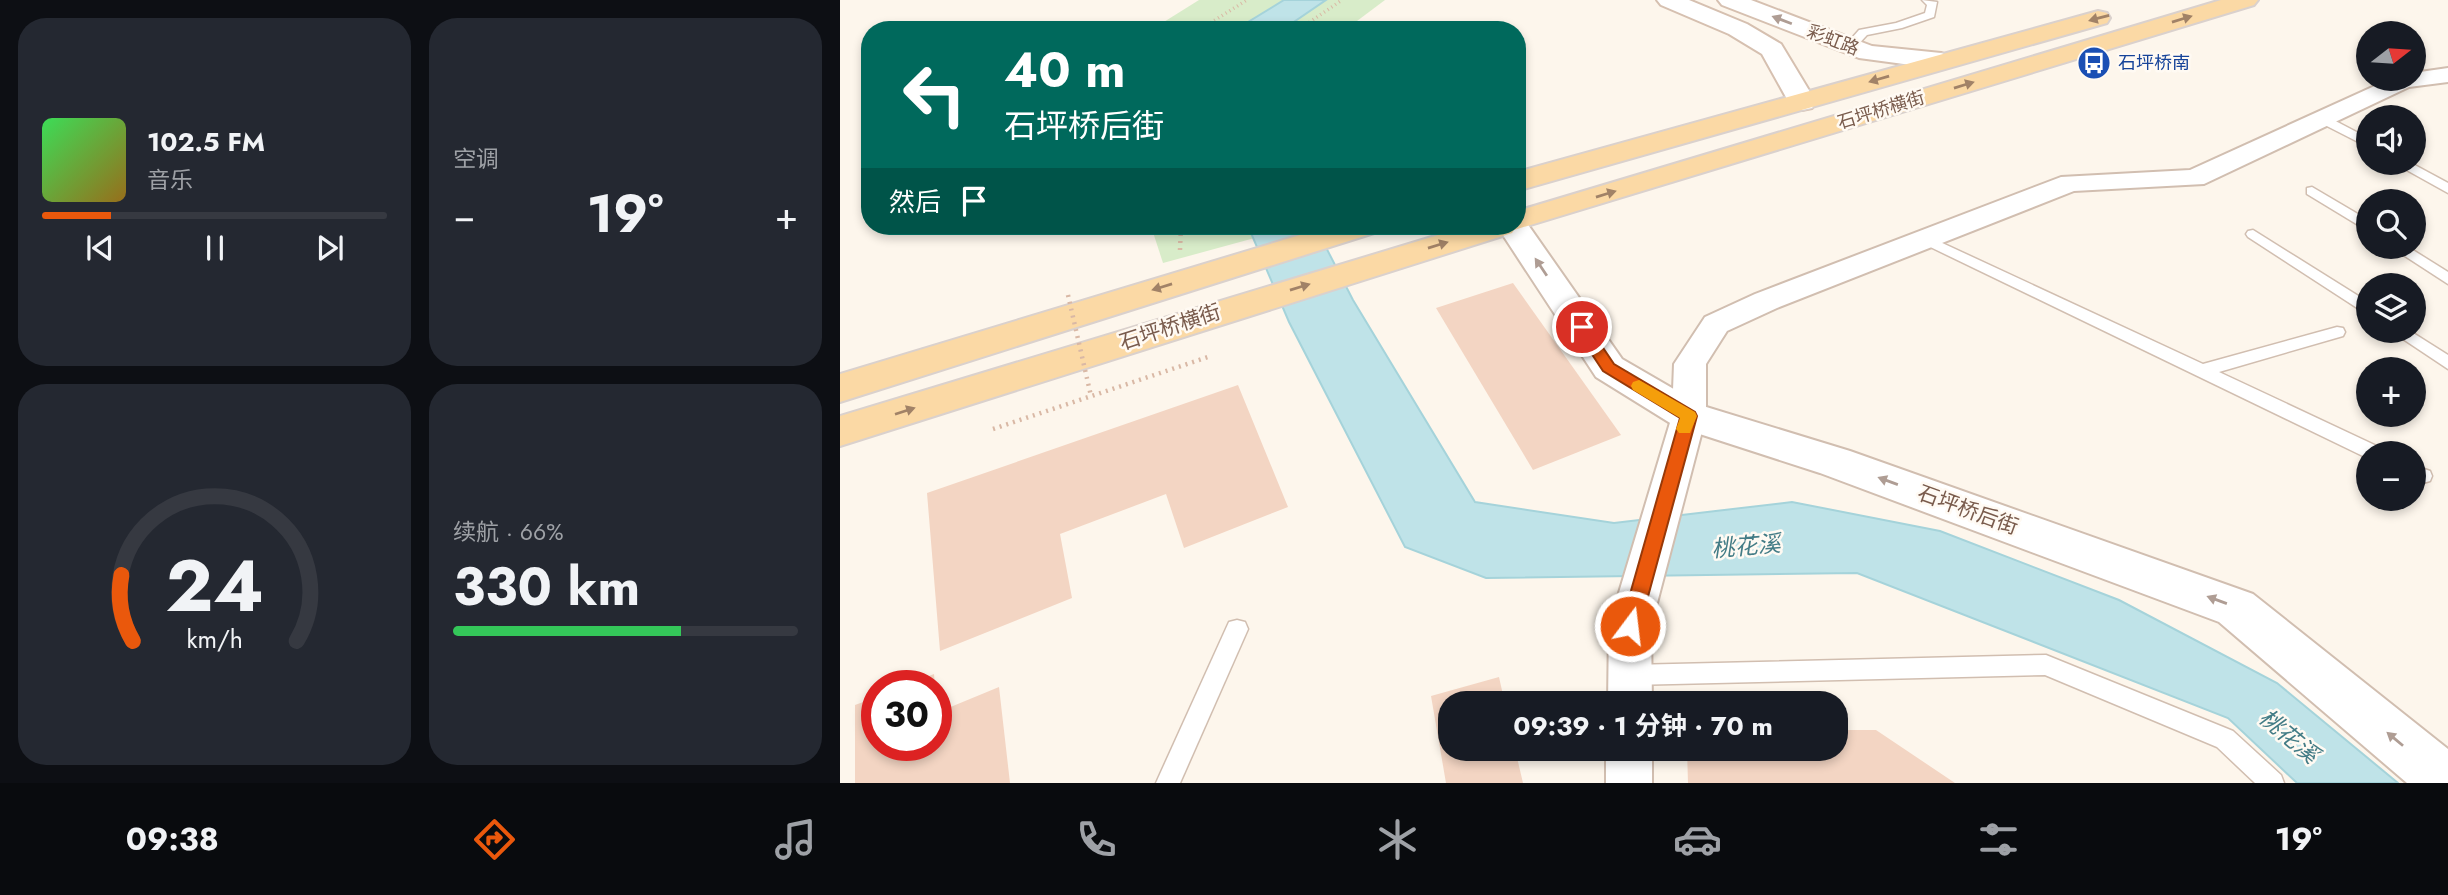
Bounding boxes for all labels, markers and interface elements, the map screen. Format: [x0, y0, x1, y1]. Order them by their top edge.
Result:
one-way arrow [2087, 13, 2109, 24]
one-way arrow [1771, 14, 1792, 25]
one-way arrow [2172, 14, 2193, 24]
street label: 彩虹路 [1803, 18, 1863, 62]
north arrow [2356, 21, 2426, 91]
map controls [2356, 21, 2426, 511]
text: 40 m [1004, 35, 1126, 105]
bus stop icon: 石坪桥南 [2075, 44, 2113, 82]
icon: left [889, 49, 980, 140]
place label: 石坪桥南 [2118, 50, 2190, 76]
one-way arrow [1869, 75, 1890, 85]
one-way arrow [1954, 80, 1975, 90]
street label: 石坪桥横街 [1834, 84, 1928, 136]
text: 石坪桥后街 [1004, 103, 1164, 149]
button: sound [2356, 105, 2426, 175]
text: 102.5 FM [147, 123, 265, 161]
text: 空调 [453, 142, 499, 176]
text: 音乐 [147, 163, 193, 197]
text: 19° [587, 176, 663, 252]
icon: arrive [955, 182, 993, 220]
text: 然后 [889, 183, 941, 221]
text: − [453, 188, 475, 243]
text: + [775, 188, 798, 243]
one-way arrow [1596, 188, 1617, 198]
button: search [2356, 189, 2426, 259]
icon: previous [81, 229, 119, 267]
icon: pause [196, 229, 234, 267]
icon: next [311, 229, 349, 267]
one-way arrow [1428, 239, 1449, 249]
one-way arrow [1535, 258, 1548, 277]
button: layers [2356, 273, 2426, 343]
one-way arrow [1290, 281, 1311, 291]
one-way arrow [1151, 283, 1172, 293]
street label: 石坪桥横街 [1115, 297, 1225, 357]
pin [1552, 297, 1612, 357]
icon: arrive [1563, 308, 1601, 346]
button: + [2356, 357, 2426, 427]
one-way arrow [895, 405, 916, 415]
button: − [2356, 441, 2426, 511]
one-way arrow [1877, 475, 1898, 486]
street label: 石坪桥后街 [1914, 478, 2022, 542]
text: 续航 · 66% [453, 515, 563, 549]
water label: 桃花溪 [1710, 526, 1785, 566]
text: 24 [165, 533, 264, 638]
text: 330 km [453, 549, 640, 625]
position arrow [1593, 589, 1667, 663]
one-way arrow [2206, 595, 2227, 606]
text: km/h [186, 620, 243, 656]
speed limit sign: 30 [861, 670, 952, 761]
water label: 桃花溪 [2252, 701, 2329, 773]
text: 09:39 · 1 分钟 · 70 m [1513, 707, 1773, 745]
one-way arrow [2387, 732, 2405, 747]
icon: directions [470, 815, 519, 864]
icon: music [771, 815, 820, 864]
icon: phone [1072, 815, 1121, 864]
icon: climate [1373, 815, 1422, 864]
icon: car [1673, 815, 1722, 864]
icon: filters [1974, 815, 2023, 864]
text: 09:38 [126, 816, 219, 862]
text: 19° [2275, 816, 2322, 862]

